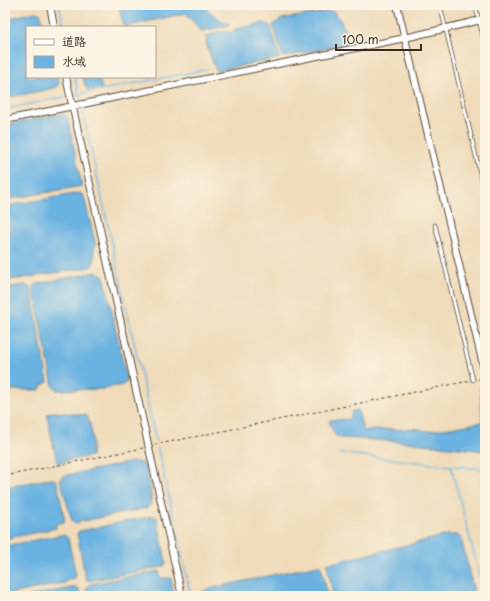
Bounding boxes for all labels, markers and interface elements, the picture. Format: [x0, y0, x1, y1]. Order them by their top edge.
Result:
legend [26, 26, 156, 78]
scale bar [336, 26, 421, 52]
text: 100 m [342, 30, 379, 48]
text: 道路 [62, 32, 86, 50]
text: 水域 [62, 52, 86, 70]

